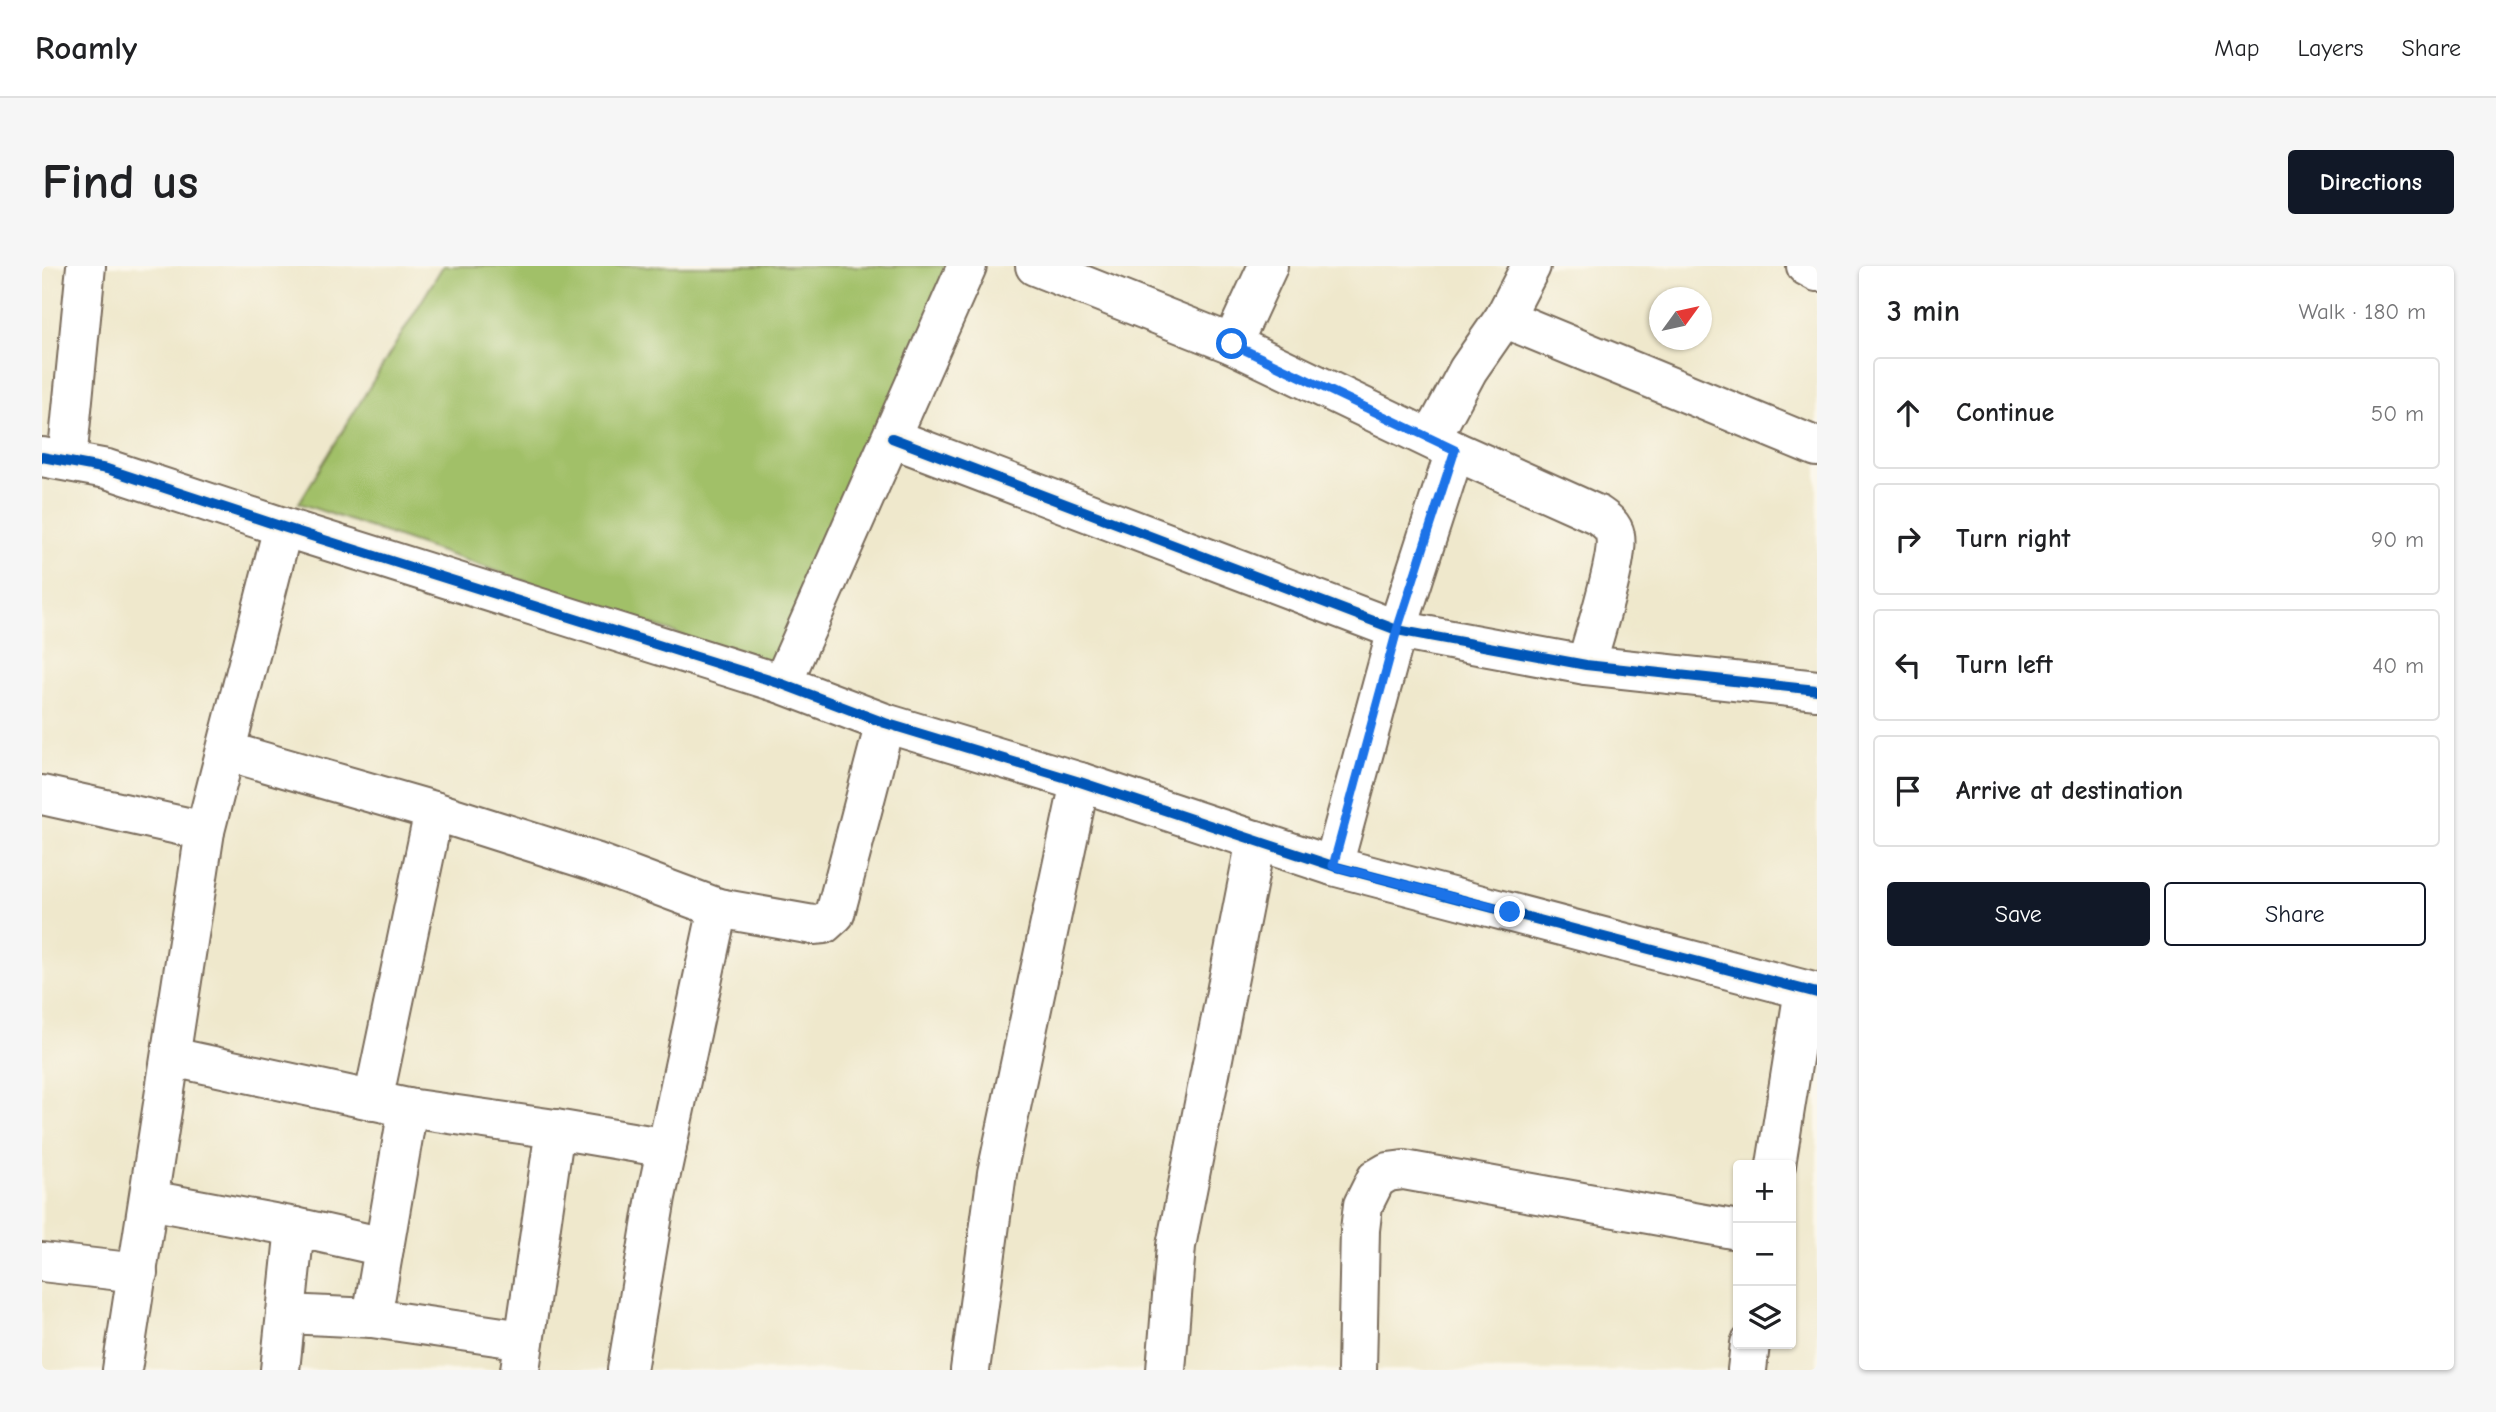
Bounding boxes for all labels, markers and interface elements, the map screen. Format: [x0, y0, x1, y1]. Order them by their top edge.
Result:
text: Roamly [35, 29, 137, 67]
text: Map [2214, 34, 2260, 62]
text: Layers [2298, 34, 2363, 62]
text: Share [2401, 34, 2461, 62]
button: Directions [2288, 150, 2454, 214]
text: Find us [42, 154, 198, 210]
north arrow [1649, 287, 1712, 350]
text: 3 min [1887, 294, 1960, 329]
text: Walk · 180 m [2299, 298, 2426, 325]
route start [1216, 328, 1247, 359]
icon: ahead [1889, 394, 1927, 432]
text: Continue [1956, 398, 2054, 428]
text: 50 m [2371, 400, 2424, 427]
icon: right [1889, 520, 1927, 558]
text: Turn right [1956, 524, 2070, 554]
text: 90 m [2371, 526, 2424, 553]
icon: left [1889, 646, 1927, 684]
text: Turn left [1956, 650, 2053, 680]
text: 40 m [2372, 652, 2424, 679]
icon: arrive [1889, 772, 1927, 810]
text: Arrive at destination [1956, 776, 2183, 806]
button: Save [1887, 882, 2150, 946]
button: Share [2164, 882, 2426, 946]
route end [1494, 896, 1525, 927]
map controls [1733, 1160, 1796, 1349]
button: + [1733, 1160, 1796, 1223]
button: − [1733, 1223, 1796, 1286]
button: layers [1733, 1286, 1796, 1349]

